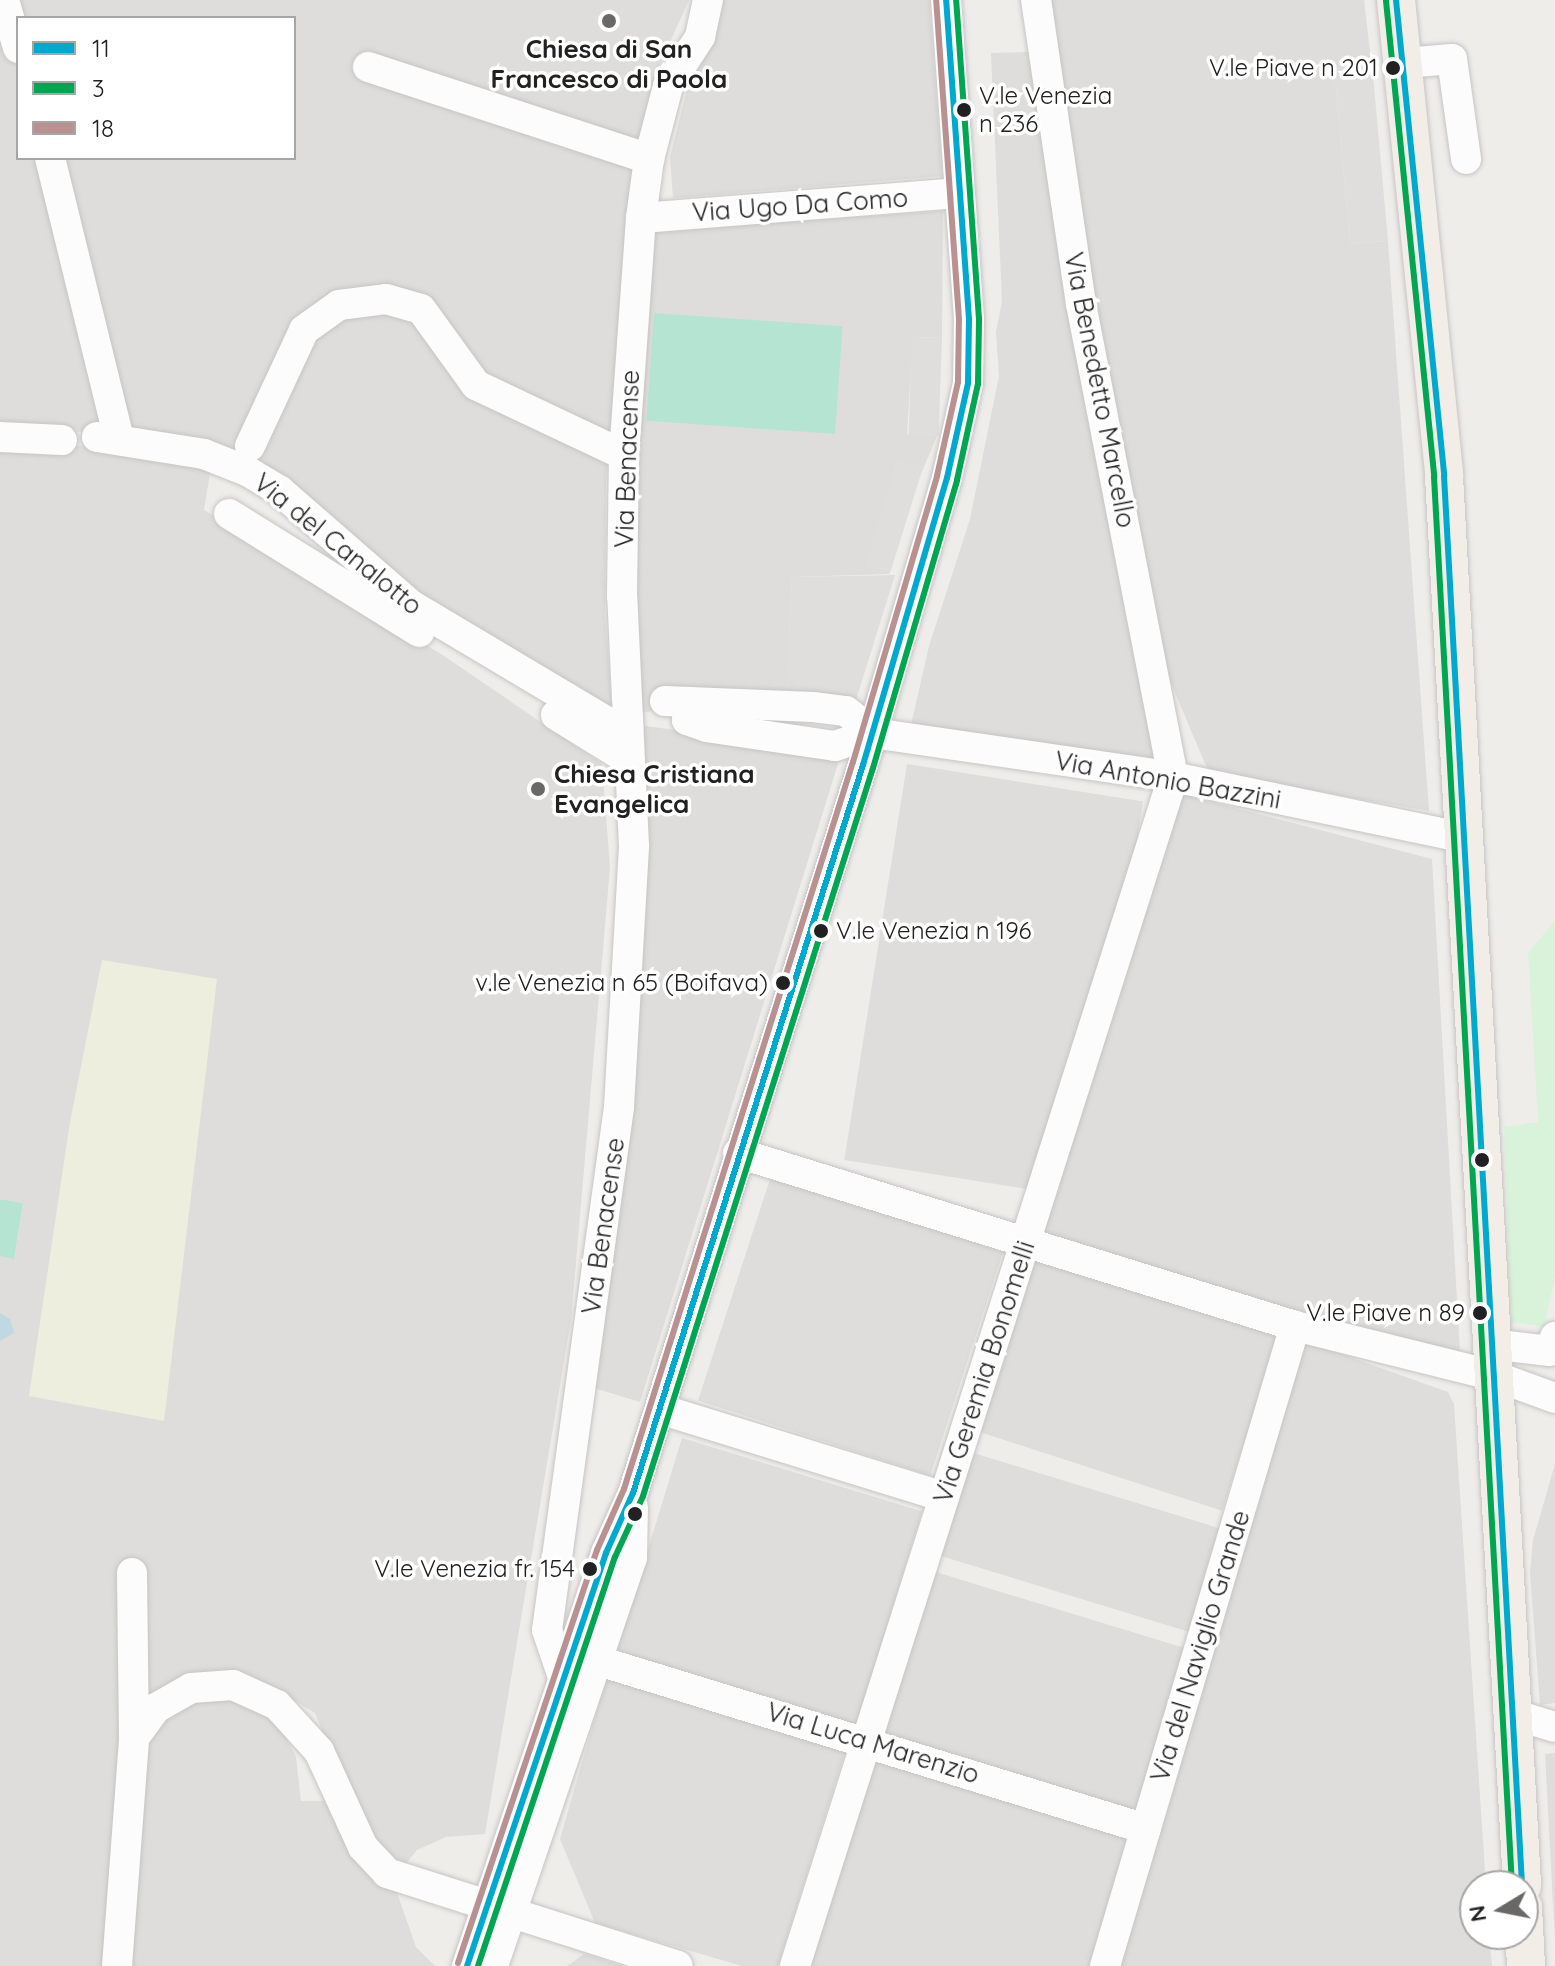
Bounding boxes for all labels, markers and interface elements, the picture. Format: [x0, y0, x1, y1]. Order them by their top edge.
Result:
marker: Chiesa di San Francesco di Paola [600, 12, 618, 30]
legend [16, 16, 296, 160]
text: 11 [92, 33, 110, 63]
place label: Chiesa di San Francesco di Paola [491, 33, 727, 94]
place label: V.le Piave n 201 [1209, 54, 1378, 82]
marker: V.le Piave n 201 [1385, 60, 1401, 76]
text: 3 [92, 73, 105, 103]
place label: V.le Venezia n 236 [979, 82, 1112, 138]
marker: V.le Venezia n 236 [956, 102, 972, 118]
text: 18 [92, 113, 114, 143]
street label: Via Ugo Da Como [691, 182, 909, 228]
street label: Via Benedetto Marcello [1058, 250, 1142, 530]
street label: Via Benacense [608, 369, 646, 549]
street label: Via del Canalotto [248, 467, 428, 621]
street label: Via Antonio Bazzini [1052, 745, 1284, 815]
place label: Chiesa Cristiana Evangelica [554, 758, 755, 820]
marker: Chiesa Cristiana Evangelica [529, 780, 547, 798]
place label: V.le Venezia n 196 [836, 917, 1031, 945]
marker: V.le Venezia n 196 [813, 923, 829, 939]
place label: v.le Venezia n 65 (Boifava) [475, 969, 768, 997]
marker: v.le Venezia n 65 (Boifava) [775, 975, 791, 991]
street label: Via Benacense [575, 1136, 631, 1316]
unlabelled marker [1474, 1152, 1490, 1168]
street label: Via Geremia Bonomelli [927, 1237, 1041, 1507]
place label: V.le Piave n 89 [1306, 1299, 1465, 1327]
marker: V.le Piave n 89 [1472, 1305, 1488, 1321]
unlabelled marker [627, 1506, 643, 1522]
street label: Via del Naviglio Grande [1144, 1506, 1256, 1786]
place label: V.le Venezia fr. 154 [374, 1555, 575, 1583]
marker: V.le Venezia fr. 154 [582, 1561, 598, 1577]
street label: Via Luca Marenzio [763, 1696, 983, 1790]
north arrow [1459, 1870, 1539, 1950]
text: N [1462, 1903, 1493, 1924]

